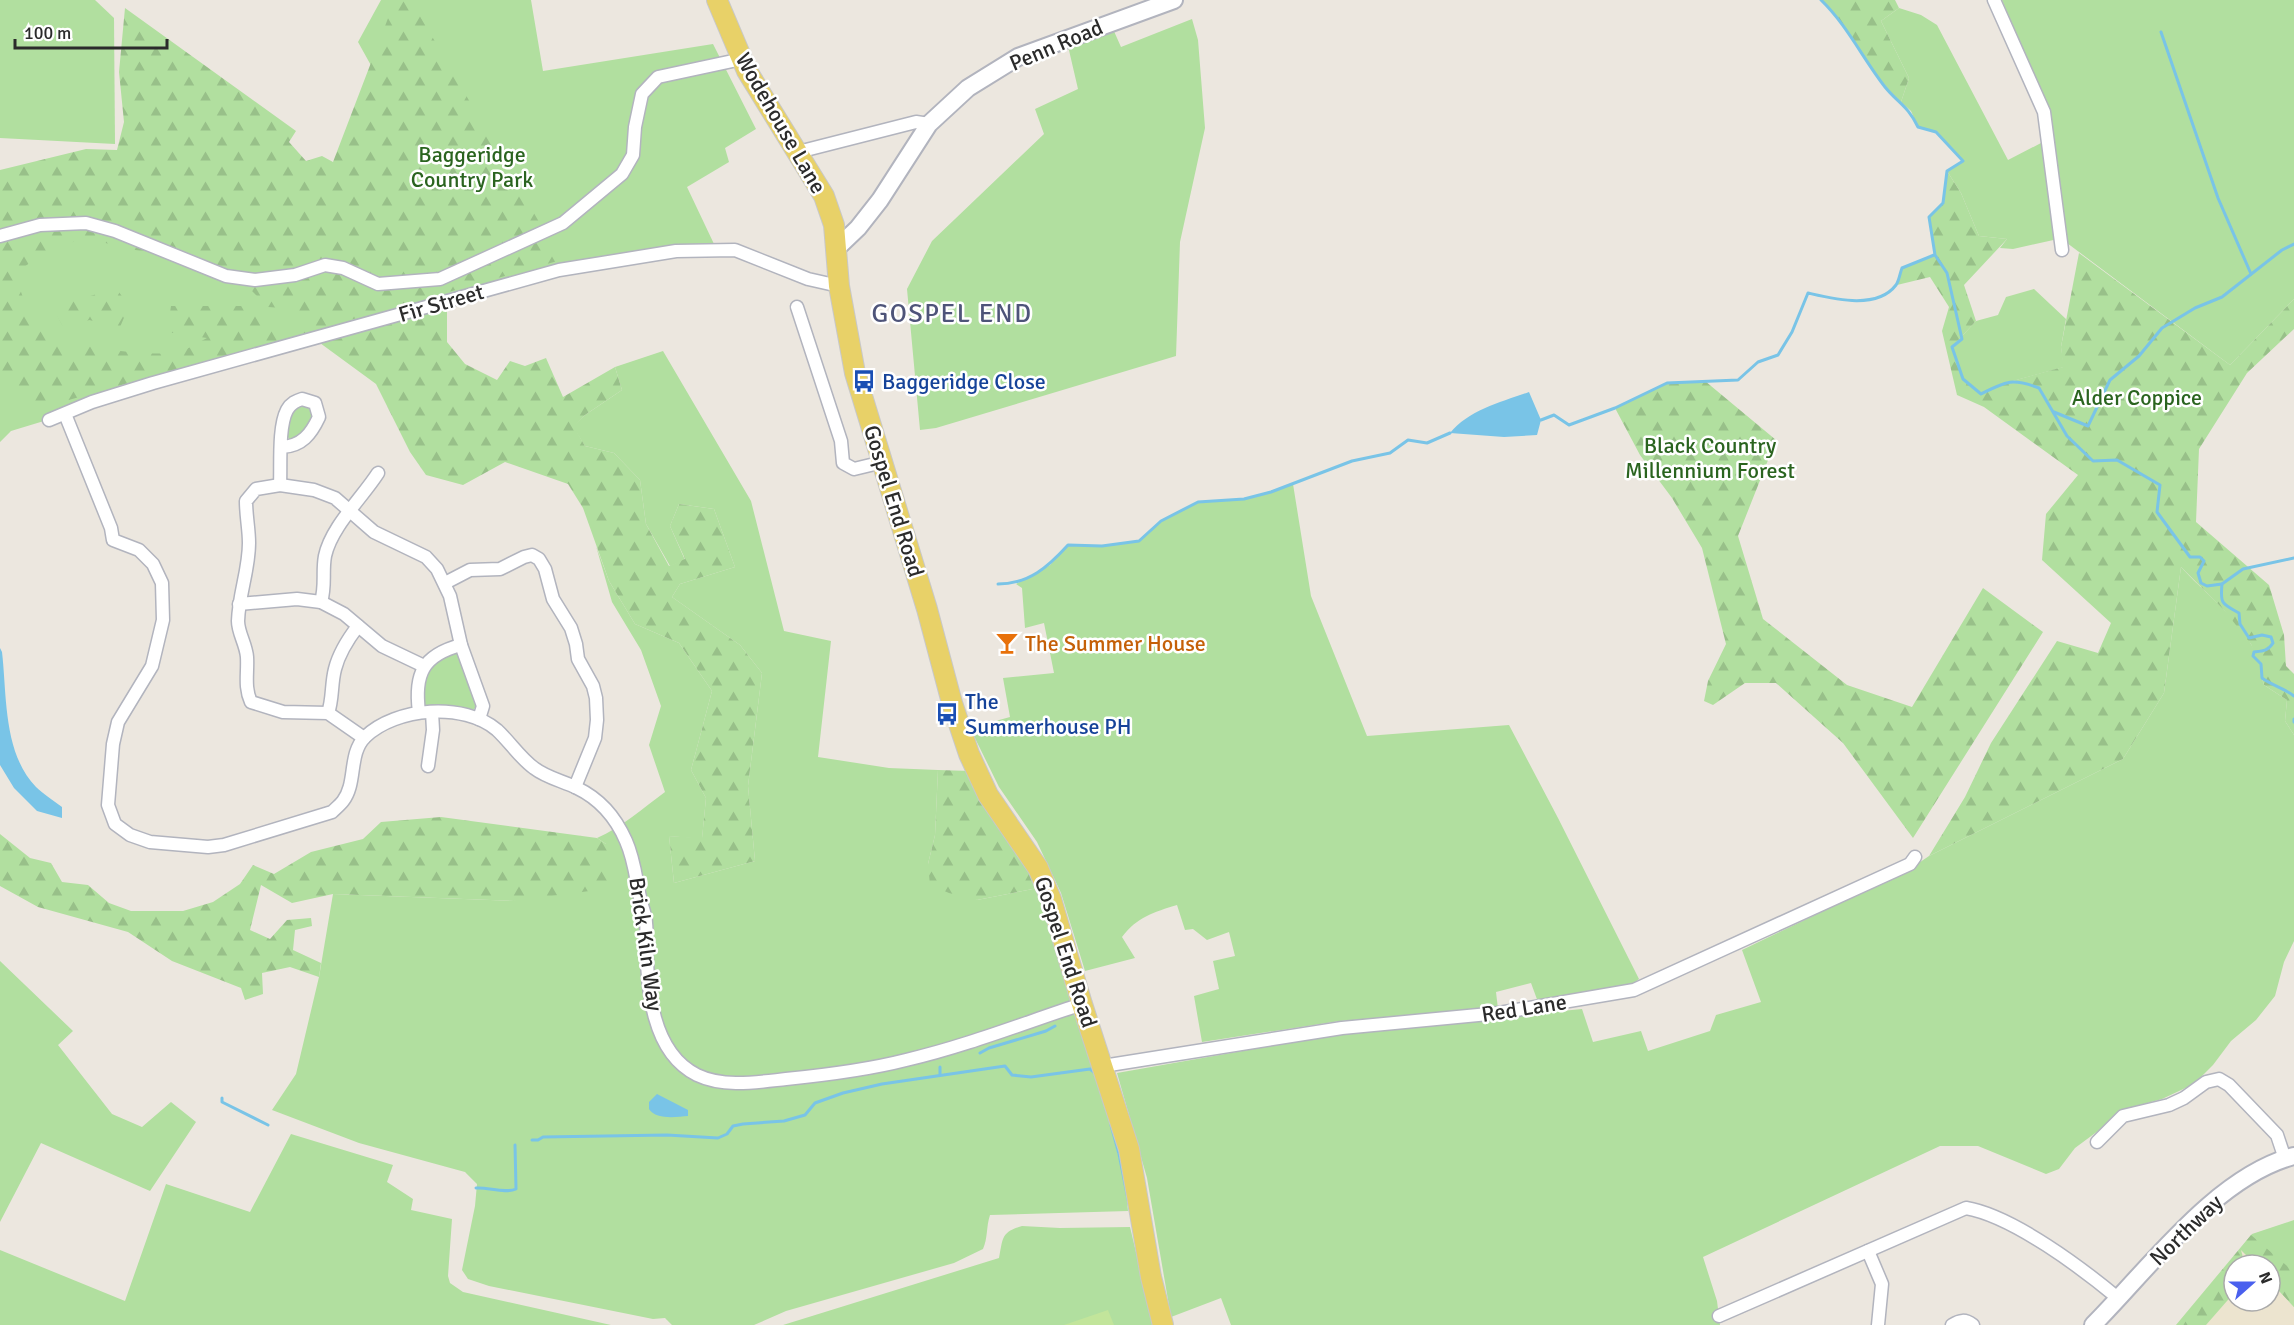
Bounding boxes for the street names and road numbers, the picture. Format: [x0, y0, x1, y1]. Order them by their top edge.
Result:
street label: Penn Road [1005, 13, 1107, 77]
street label: Wodehouse Lane [730, 48, 832, 198]
street label: Fir Street [395, 278, 487, 328]
street label: Gospel End Road [858, 422, 930, 580]
street label: Gospel End Road [1029, 873, 1103, 1031]
street label: Brick Kiln Way [623, 875, 669, 1013]
street label: Red Lane [1479, 988, 1569, 1028]
street label: Northway [2144, 1188, 2229, 1271]

